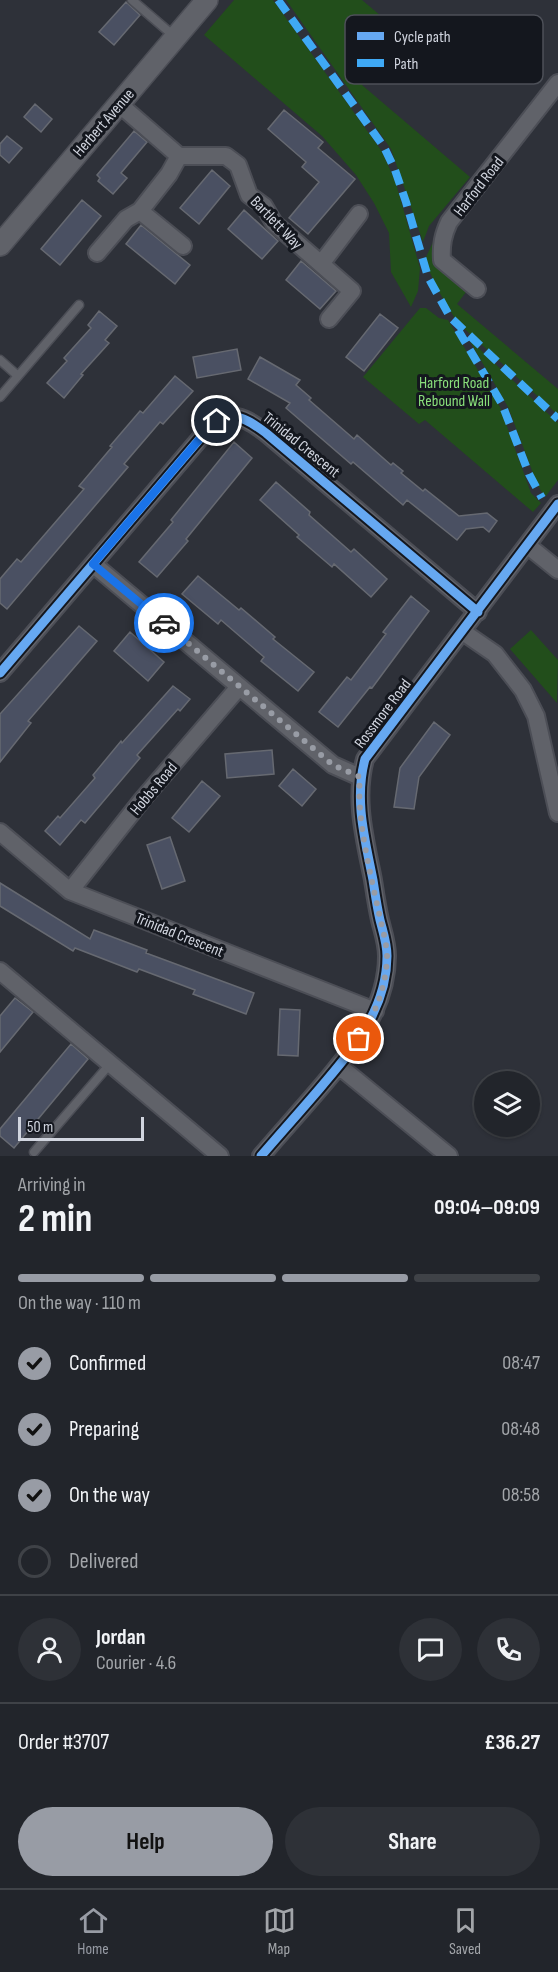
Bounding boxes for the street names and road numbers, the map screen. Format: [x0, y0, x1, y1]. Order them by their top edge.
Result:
street label: Herbert Avenue [70, 85, 139, 161]
street label: Harford Road [450, 153, 508, 220]
street label: Bartlett Way [246, 192, 306, 254]
street label: Trinidad Crescent [259, 408, 343, 482]
street label: Rossmore Road [351, 675, 415, 752]
street label: Hobbs Road [127, 759, 182, 819]
street label: Trinidad Crescent [132, 909, 226, 962]

